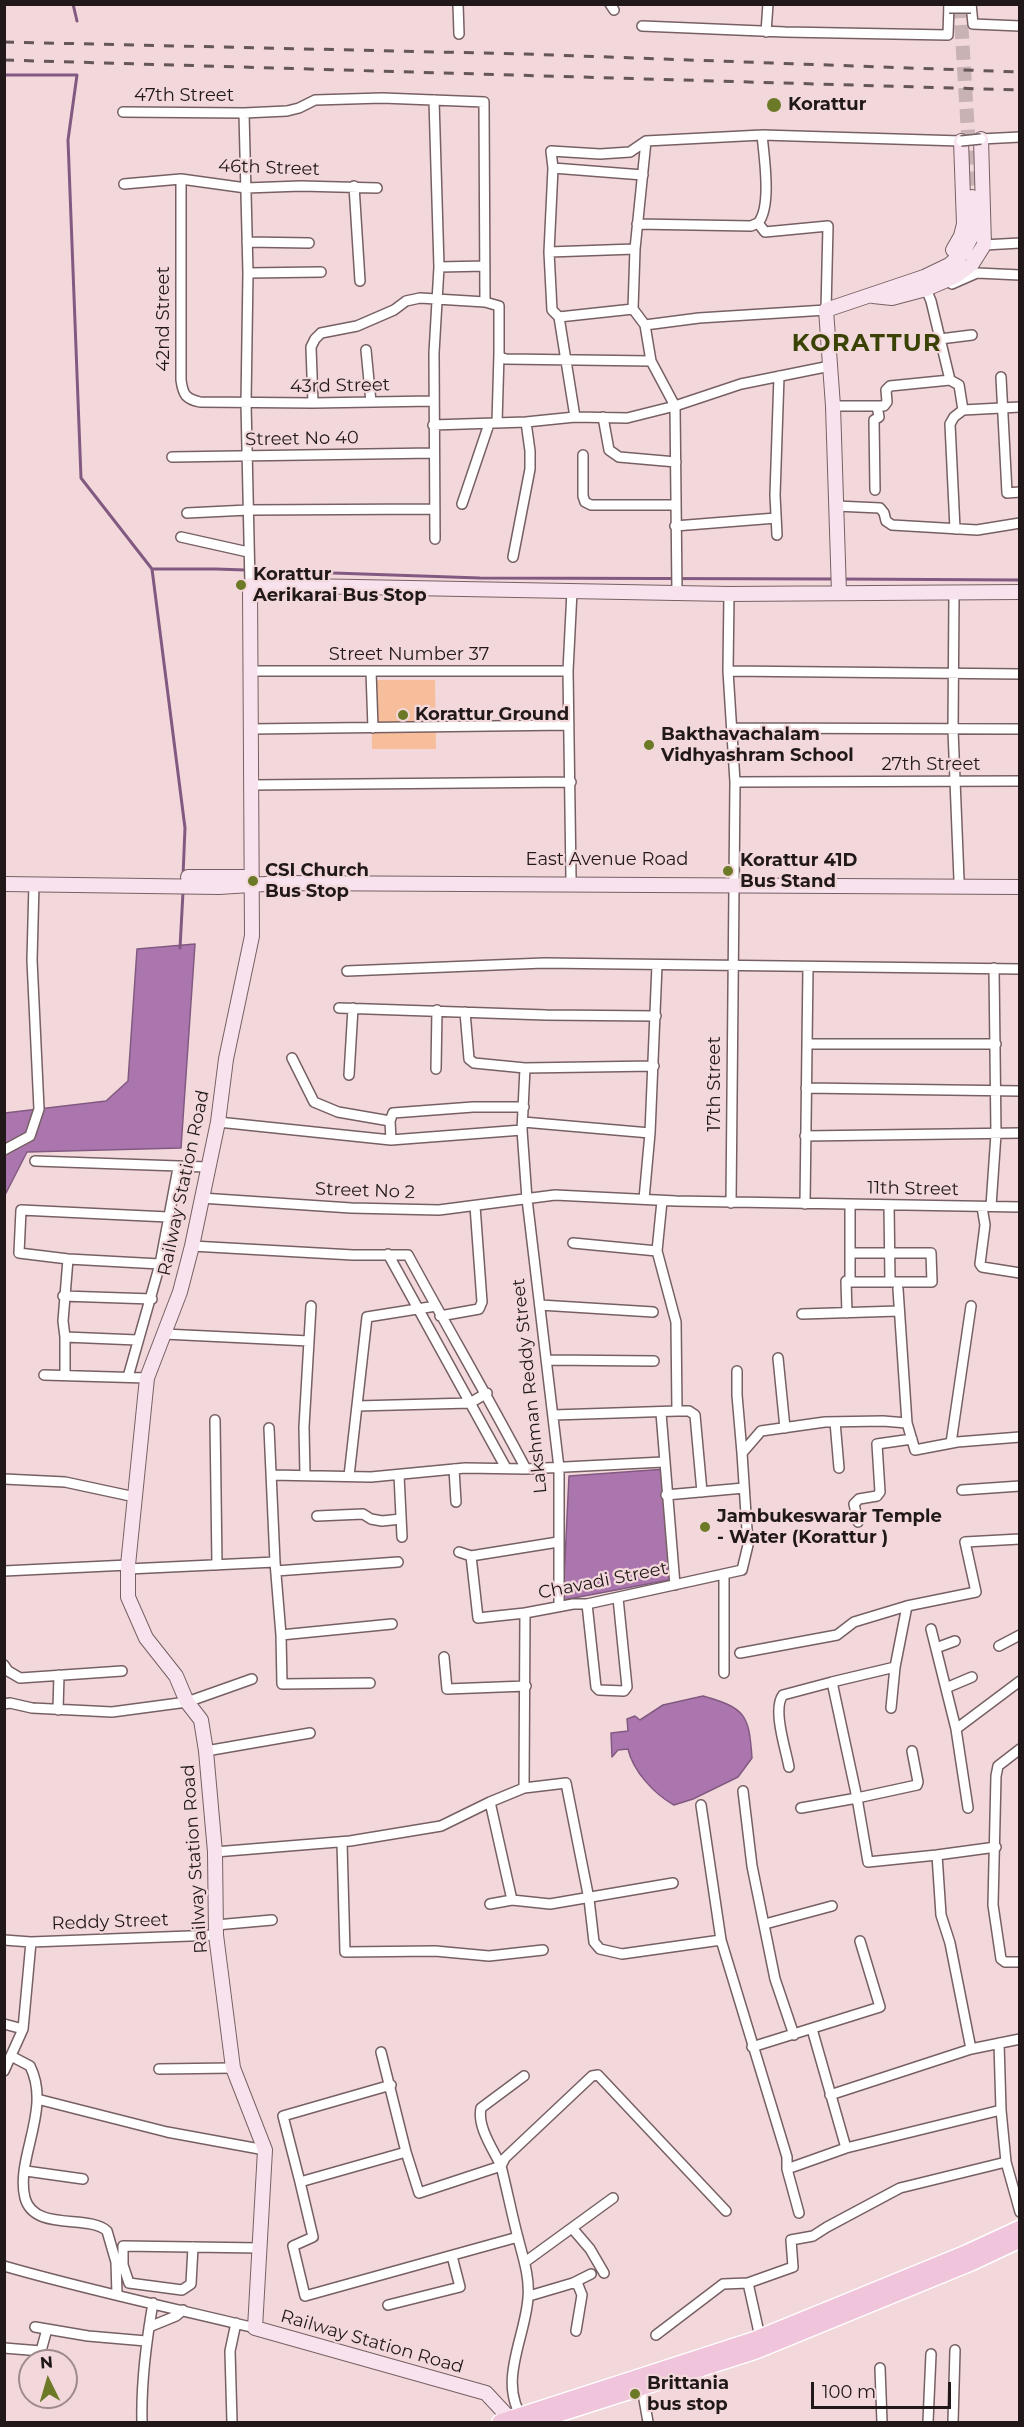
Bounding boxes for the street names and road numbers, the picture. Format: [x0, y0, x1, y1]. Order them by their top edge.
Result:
street label: 47th Street [134, 85, 234, 107]
street label: 46th Street [218, 155, 320, 181]
street label: 42nd Street [153, 266, 175, 372]
street label: 43rd Street [290, 374, 390, 398]
street label: Street No 40 [245, 427, 359, 451]
street label: Street Number 37 [329, 644, 489, 666]
street label: 27th Street [881, 754, 981, 776]
street label: East Avenue Road [525, 849, 689, 871]
street label: 17th Street [704, 1036, 726, 1132]
street label: Railway Station Road [154, 1088, 214, 1278]
street label: 11th Street [867, 1177, 959, 1201]
street label: Street No 2 [315, 1178, 415, 1204]
street label: Lakshman Reddy Street [508, 1277, 552, 1495]
street label: Chavadi Street [536, 1558, 670, 1604]
street label: Railway Station Road [178, 1764, 212, 1954]
street label: Reddy Street [51, 1909, 169, 1935]
street label: Railway Station Road [278, 2306, 466, 2378]

